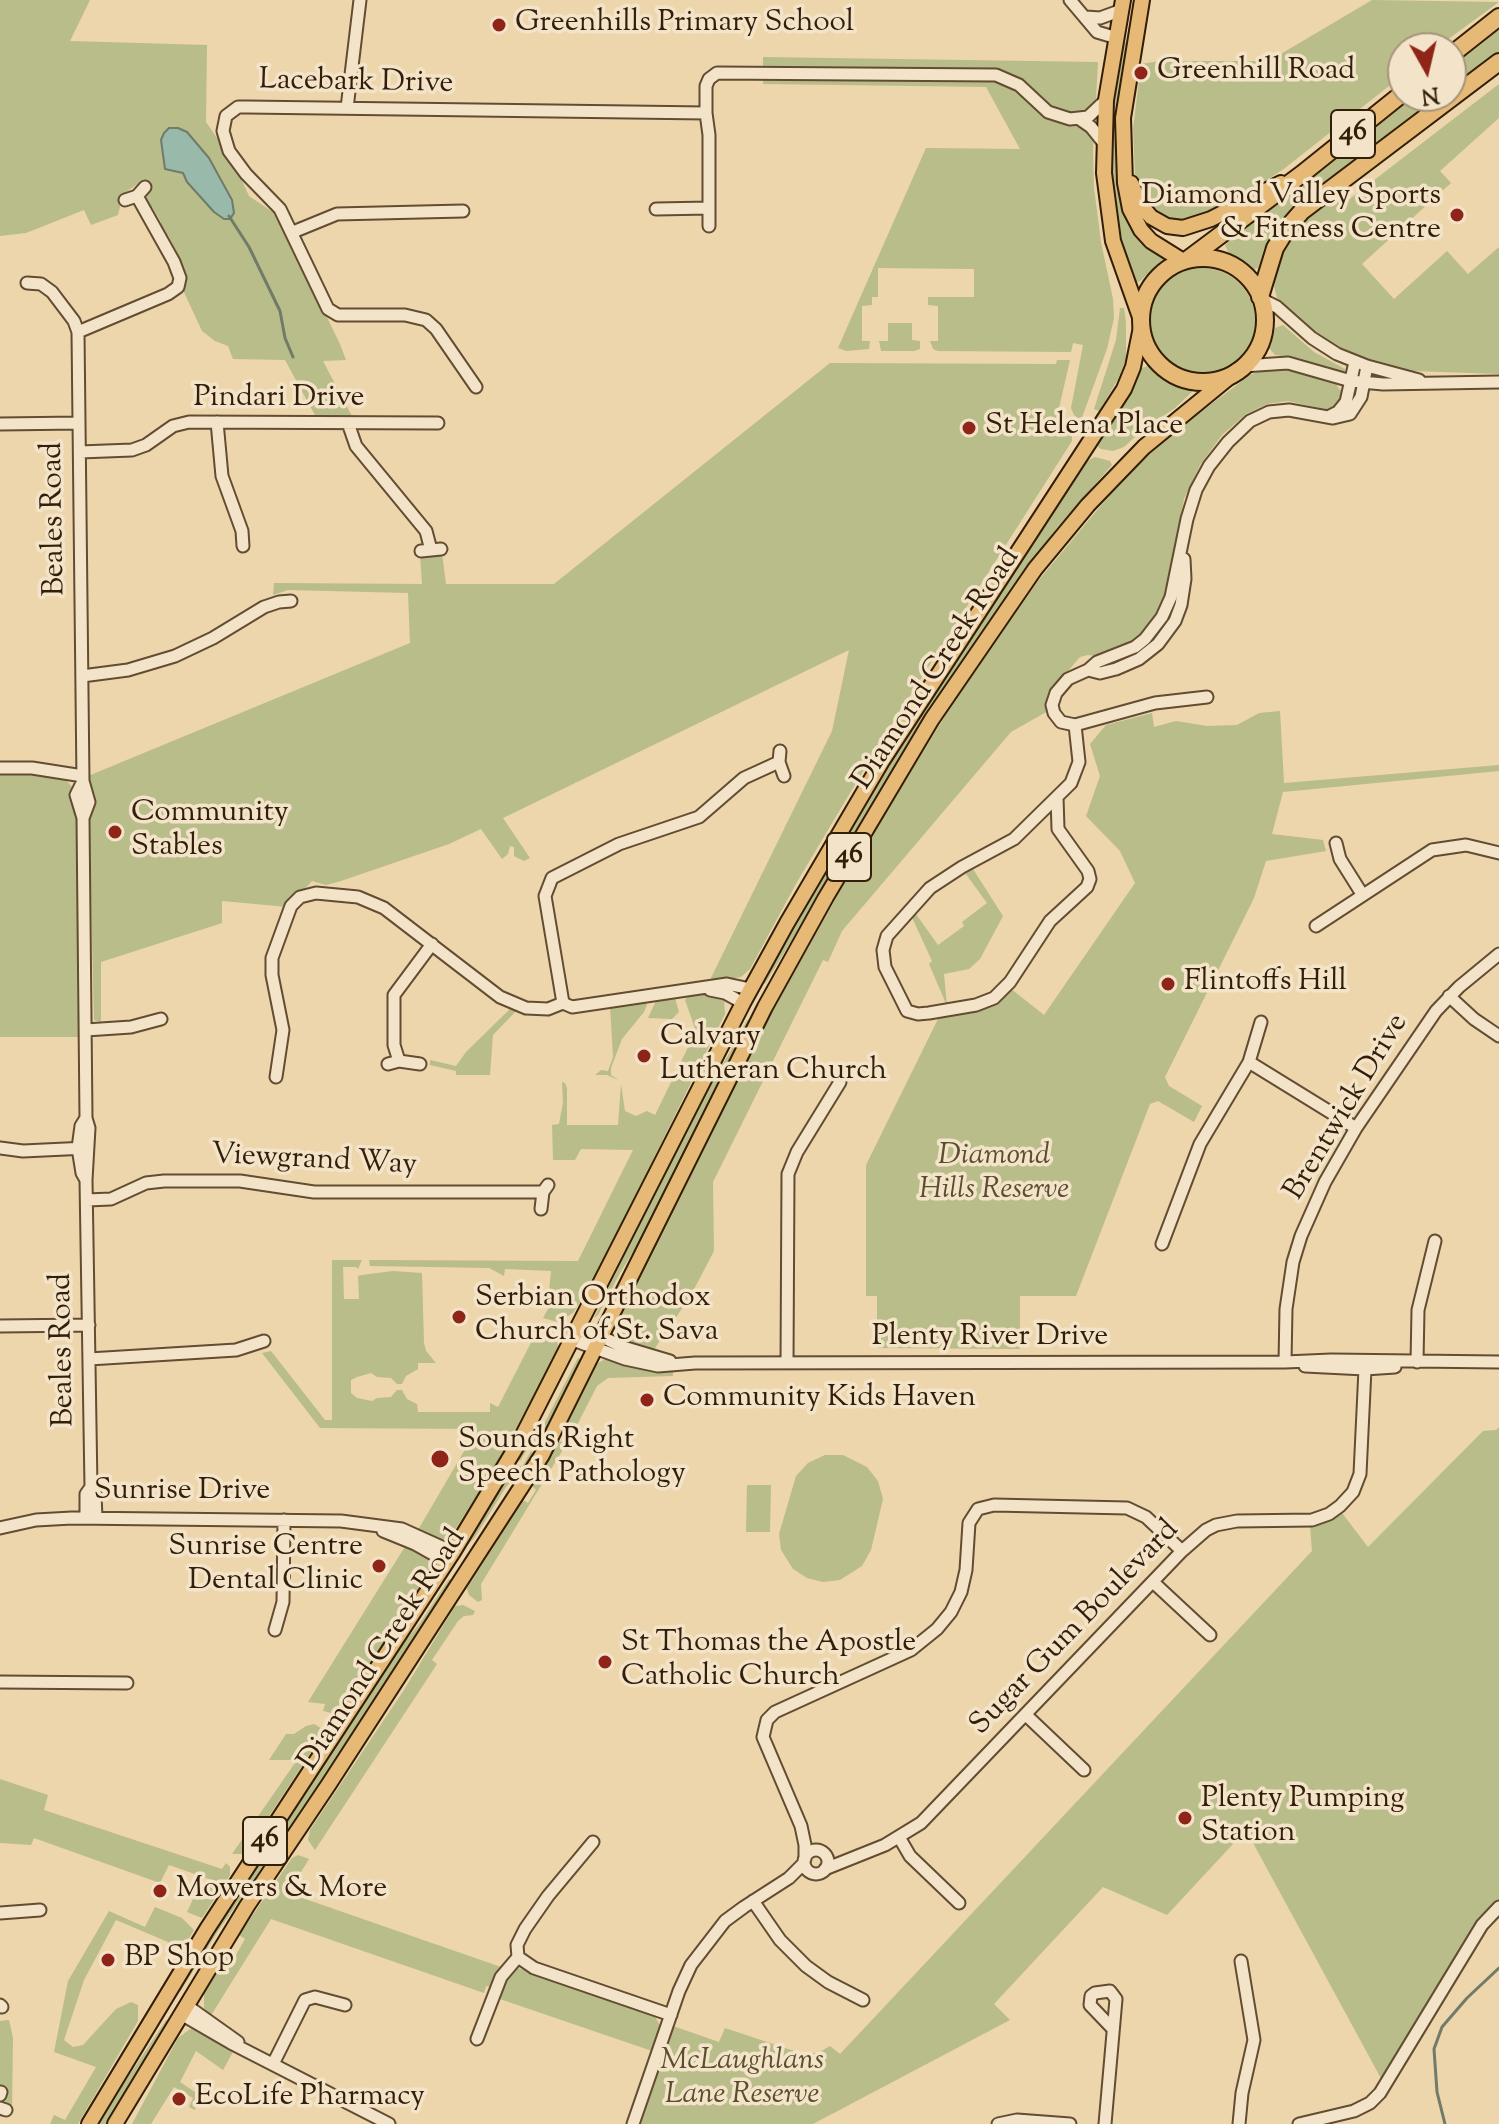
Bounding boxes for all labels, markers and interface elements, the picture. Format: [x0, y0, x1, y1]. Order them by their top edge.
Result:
place label: Greenhills Primary School [515, 7, 854, 43]
marker: Greenhills Primary School [490, 16, 508, 34]
north arrow [1387, 32, 1467, 112]
place label: Greenhill Road [1157, 55, 1355, 91]
street label: Lacebark Drive [258, 64, 454, 104]
marker: Greenhill Road [1132, 64, 1150, 82]
text: N [1419, 77, 1441, 111]
road number: 46 [1331, 110, 1375, 158]
place label: Diamond Valley Sports & Fitness Centre [1141, 180, 1441, 250]
marker: Diamond Valley Sports & Fitness Centre [1448, 206, 1466, 224]
street label: Pindari Drive [193, 382, 365, 418]
place label: St Helena Place [985, 410, 1183, 446]
marker: St Helena Place [960, 419, 978, 437]
street label: Beales Road [37, 442, 75, 596]
street label: Diamond Creek Road [846, 542, 1030, 798]
place label: Community Stables [131, 797, 289, 868]
marker: Community Stables [106, 823, 124, 841]
road number: 46 [827, 833, 871, 881]
place label: Flintoffs Hill [1184, 966, 1347, 1002]
marker: Flintoffs Hill [1159, 975, 1177, 993]
street label: Brentwick Drive [1278, 1008, 1418, 1208]
place label: Calvary Lutheran Church [660, 1021, 887, 1092]
marker: Calvary Lutheran Church [635, 1047, 653, 1065]
street label: Viewgrand Way [210, 1139, 418, 1185]
park label: Diamond Hills Reserve [919, 1140, 1069, 1210]
street label: Beales Road [46, 1273, 84, 1427]
place label: Serbian Orthodox Church of St. Sava [475, 1282, 719, 1352]
marker: Serbian Orthodox Church of St. Sava [450, 1308, 468, 1326]
street label: Plenty River Drive [872, 1321, 1108, 1357]
place label: Community Kids Haven [663, 1382, 976, 1418]
marker: Community Kids Haven [638, 1391, 656, 1409]
place label: Sounds Right Speech Pathology [458, 1424, 686, 1494]
marker: Sounds Right Speech Pathology [429, 1448, 451, 1470]
street label: Sunrise Drive [94, 1475, 270, 1511]
street label: Sugar Gum Boulevard [964, 1514, 1188, 1744]
street label: Diamond Creek Road [292, 1523, 476, 1779]
place label: Sunrise Centre Dental Clinic [168, 1531, 363, 1602]
marker: Sunrise Centre Dental Clinic [370, 1557, 388, 1575]
place label: St Thomas the Apostle Catholic Church [621, 1627, 916, 1698]
marker: St Thomas the Apostle Catholic Church [596, 1653, 614, 1671]
place label: Plenty Pumping Station [1201, 1783, 1405, 1854]
marker: Plenty Pumping Station [1176, 1809, 1194, 1827]
road number: 46 [243, 1817, 287, 1865]
place label: Mowers & More [176, 1873, 387, 1909]
marker: Mowers & More [151, 1882, 169, 1900]
place label: BP Shop [124, 1942, 234, 1978]
marker: BP Shop [99, 1951, 117, 1969]
park label: McLaughlans Lane Reserve [660, 2045, 824, 2116]
place label: EcoLife Pharmacy [195, 2081, 425, 2117]
marker: EcoLife Pharmacy [170, 2090, 188, 2108]

